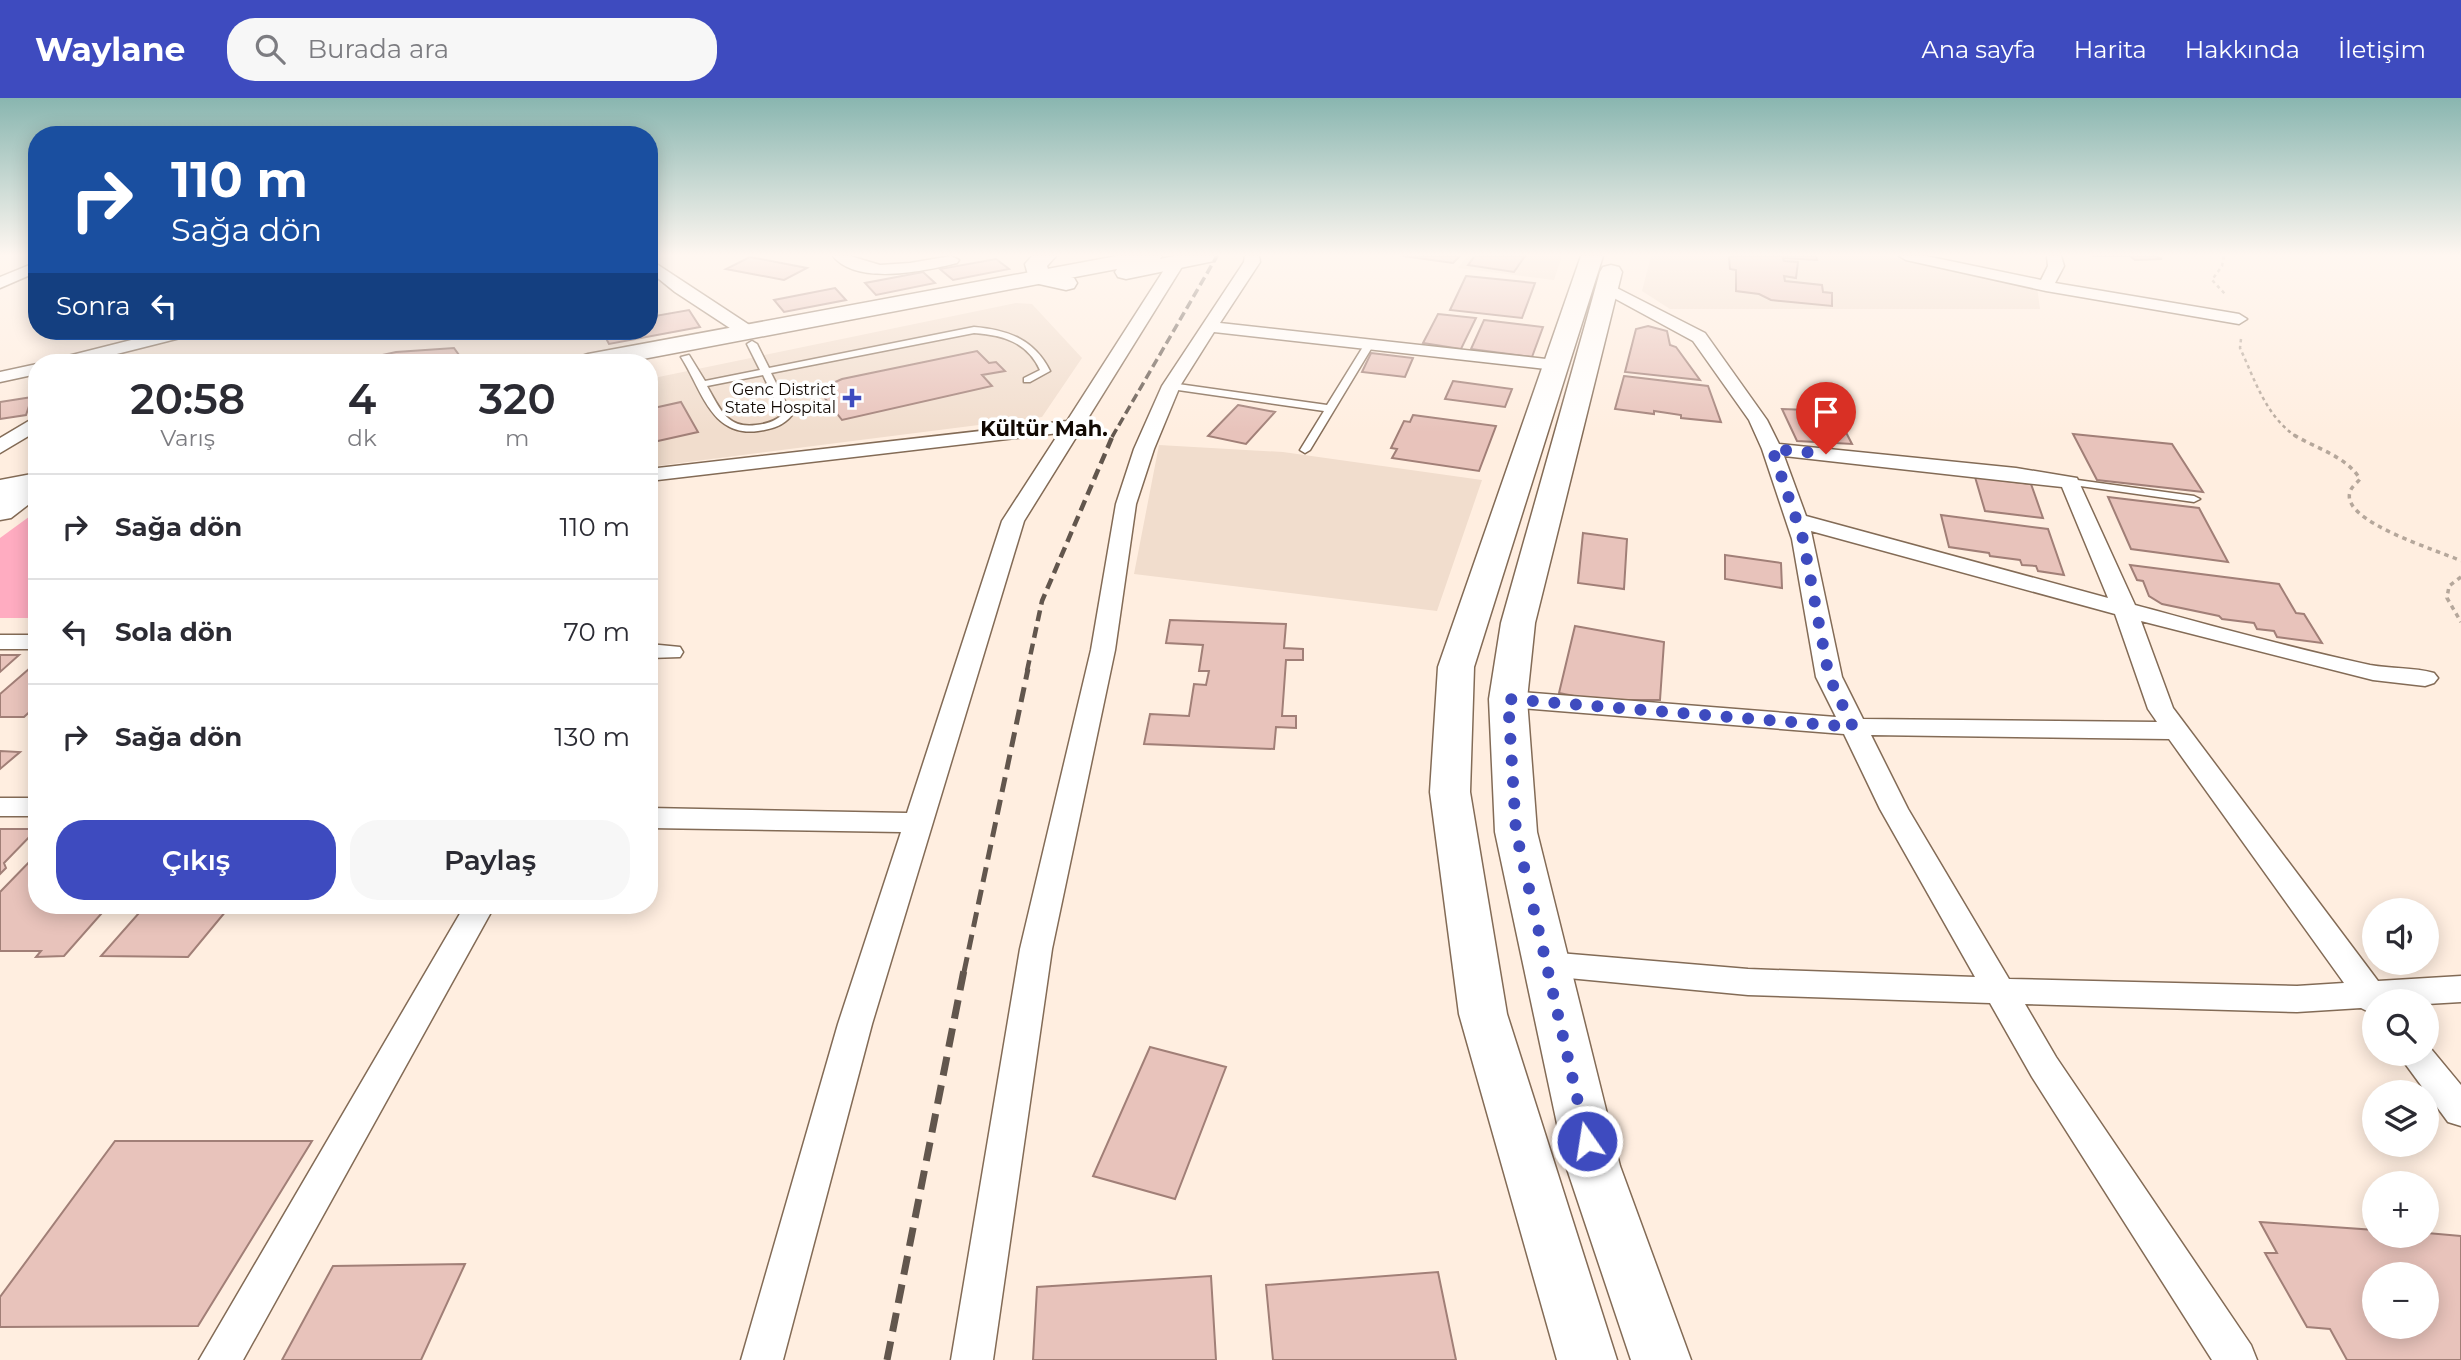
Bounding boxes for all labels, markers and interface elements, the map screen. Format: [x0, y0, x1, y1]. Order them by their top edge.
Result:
search box [227, 18, 717, 81]
text: Waylane [35, 29, 185, 69]
icon: search [251, 30, 289, 68]
text: Burada ara [307, 33, 449, 65]
text: Ana sayfa [1921, 35, 2036, 64]
text: Harita [2074, 35, 2147, 64]
text: Hakkında [2185, 35, 2300, 64]
text: İletişim [2338, 35, 2426, 64]
text: 110 m [171, 150, 308, 209]
icon: right [56, 154, 147, 245]
text: Sağa dön [171, 210, 322, 249]
icon: left [145, 287, 183, 325]
text: Sonra [56, 290, 131, 322]
text: 20:58 [130, 373, 245, 425]
text: 4 [348, 373, 376, 425]
text: 320 [479, 373, 556, 425]
place label: Genc District State Hospital [725, 380, 836, 417]
pin [1796, 382, 1856, 454]
marker: Genc District State Hospital [842, 388, 862, 408]
icon: arrive [1807, 393, 1845, 431]
district label: Kültür Mah. [980, 416, 1108, 441]
text: Varış [160, 424, 215, 452]
text: dk [347, 424, 377, 452]
text: m [505, 424, 530, 452]
icon: right [56, 508, 94, 546]
text: Sağa dön [115, 511, 242, 543]
text: 110 m [560, 511, 630, 543]
icon: left [56, 613, 94, 651]
text: Sola dön [115, 616, 233, 648]
text: 70 m [564, 616, 630, 648]
icon: right [56, 718, 94, 756]
text: Sağa dön [115, 721, 242, 753]
text: 130 m [554, 721, 630, 753]
button: Çıkış [56, 820, 336, 900]
button: Paylaş [350, 820, 630, 900]
map controls [2362, 898, 2439, 1339]
button: sound [2362, 898, 2439, 975]
button: search [2362, 989, 2439, 1066]
button: layers [2362, 1080, 2439, 1157]
position arrow [1550, 1104, 1624, 1178]
button: + [2362, 1171, 2439, 1248]
button: − [2362, 1262, 2439, 1339]

